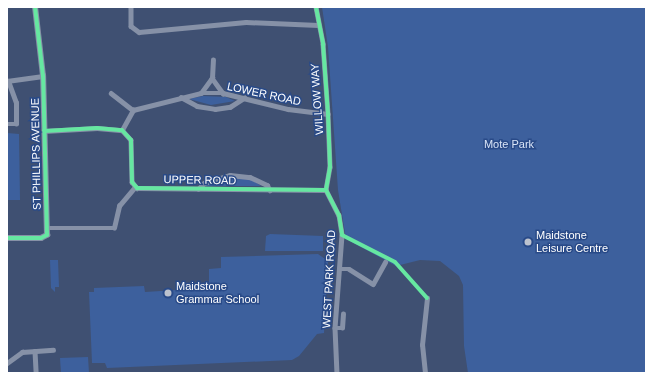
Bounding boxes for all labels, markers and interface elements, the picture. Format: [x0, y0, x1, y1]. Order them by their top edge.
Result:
street label: WILLOW WAY [308, 63, 326, 135]
street label: LOWER ROAD [226, 80, 302, 108]
street label: ST PHILLIPS AVENUE [28, 97, 44, 211]
park label: Mote Park [484, 137, 534, 151]
street label: UPPER ROAD [164, 173, 236, 187]
street label: WEST PARK ROAD [320, 229, 338, 329]
place label: Maidstone Leisure Centre [536, 229, 608, 255]
marker: Maidstone Leisure Centre [523, 237, 533, 247]
place label: Maidstone Grammar School [176, 280, 259, 306]
marker: Maidstone Grammar School [163, 288, 173, 298]

